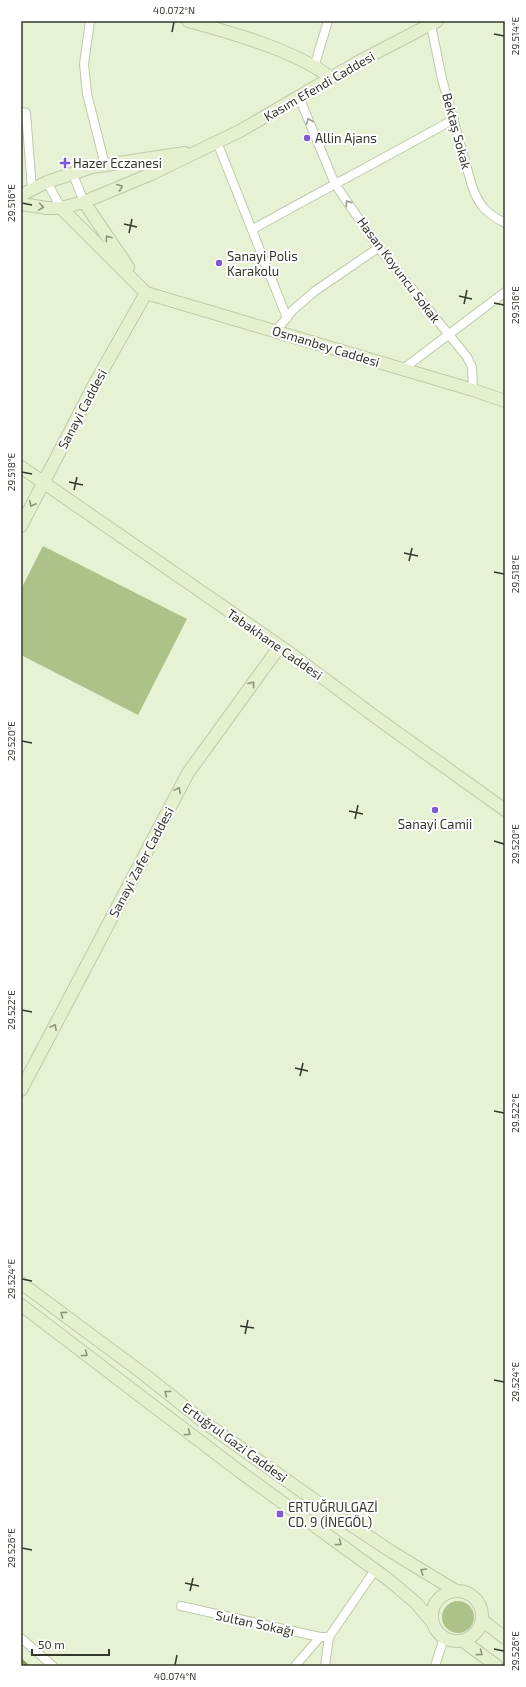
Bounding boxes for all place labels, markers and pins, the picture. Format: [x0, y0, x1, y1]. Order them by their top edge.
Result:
place label: Allin Ajans [315, 130, 377, 146]
marker: Allin Ajans [302, 133, 312, 143]
place label: Hazer Eczanesi [73, 155, 162, 171]
marker: Hazer Eczanesi [60, 158, 70, 168]
place label: Sanayi Polis Karakolu [227, 248, 298, 279]
marker: Sanayi Polis Karakolu [214, 258, 224, 268]
marker: Sanayi Camii [430, 805, 440, 815]
place label: Sanayi Camii [398, 816, 472, 832]
place label: ERTUĞRULGAZİ CD. 9 (İNEGÖL) [288, 1499, 378, 1530]
marker: ERTUĞRULGAZİ CD. 9 (İNEGÖL) [275, 1509, 285, 1519]

